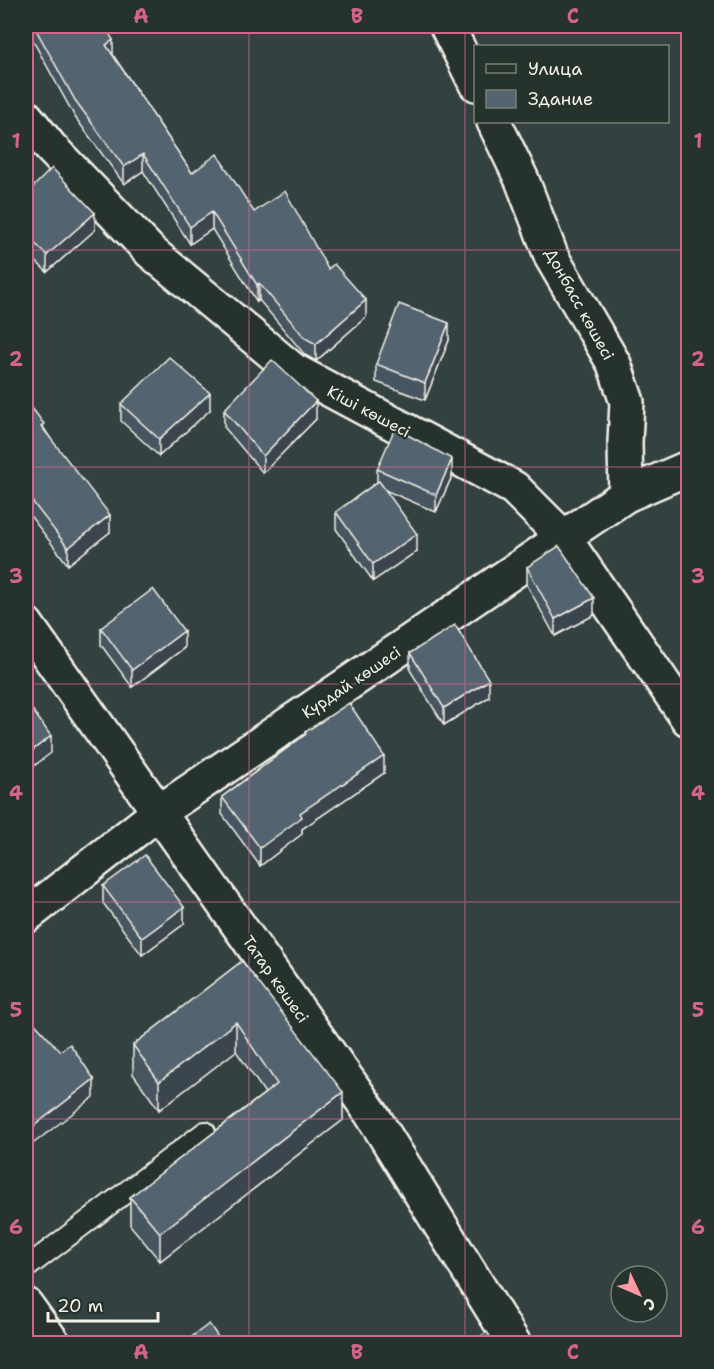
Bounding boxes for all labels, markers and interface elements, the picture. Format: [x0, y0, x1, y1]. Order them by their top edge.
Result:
text: A [133, 3, 149, 29]
text: B [351, 3, 363, 29]
text: C [567, 3, 579, 29]
legend [474, 45, 669, 123]
text: Улица [528, 57, 582, 81]
text: Здание [528, 87, 593, 111]
text: 1 [11, 128, 21, 154]
text: 1 [693, 128, 703, 154]
street label: Донбасс көшесі [540, 245, 619, 364]
text: 2 [9, 346, 23, 372]
text: 2 [691, 346, 705, 372]
street label: Кіші көшесі [323, 381, 414, 442]
text: 3 [9, 563, 23, 589]
text: 3 [691, 563, 705, 589]
street label: Күрдай көшесі [298, 642, 405, 723]
text: 4 [9, 780, 23, 806]
text: 4 [691, 780, 705, 806]
street label: Татар көшесі [238, 931, 314, 1027]
text: 5 [10, 997, 22, 1023]
text: 5 [692, 997, 704, 1023]
text: 6 [9, 1214, 23, 1240]
text: 6 [691, 1214, 705, 1240]
north arrow [609, 1264, 669, 1324]
scale bar [48, 1285, 158, 1323]
text: С [638, 1293, 660, 1315]
text: 20 m [57, 1294, 103, 1318]
text: A [133, 1339, 149, 1365]
text: B [351, 1339, 363, 1365]
text: C [567, 1339, 579, 1365]

